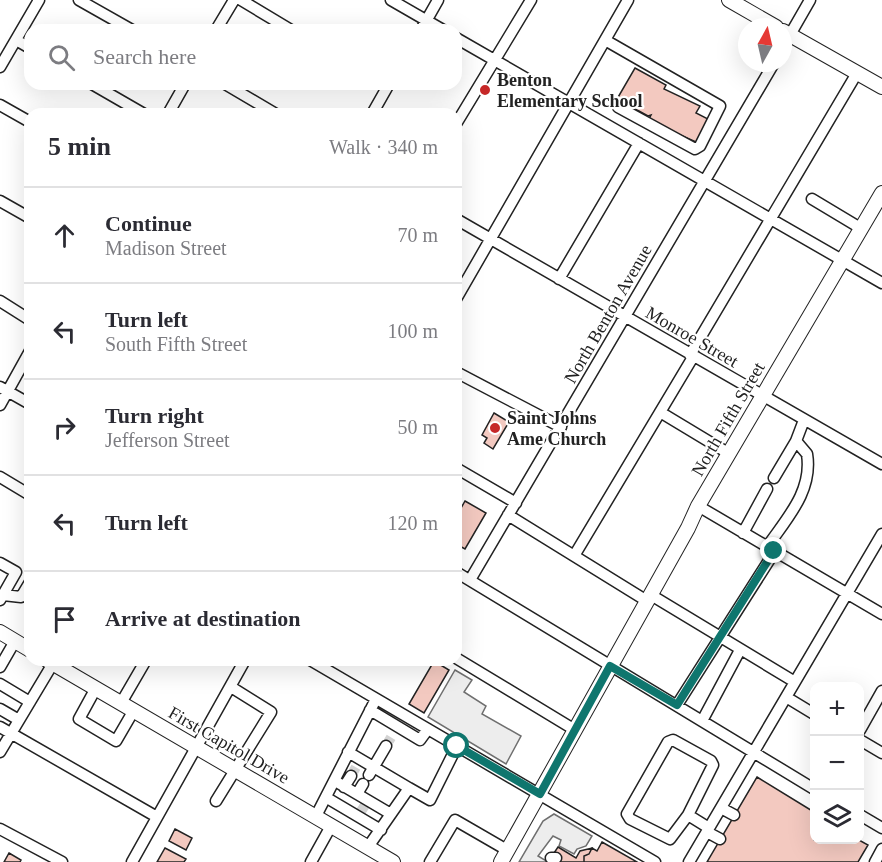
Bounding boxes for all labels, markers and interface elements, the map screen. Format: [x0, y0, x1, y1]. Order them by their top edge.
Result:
north arrow [738, 18, 792, 72]
search box [24, 24, 462, 90]
icon: search [45, 41, 78, 74]
text: Search here [93, 44, 196, 69]
place label: Benton Elementary School [497, 70, 643, 111]
marker: Benton Elementary School [478, 83, 492, 97]
text: 5 min [48, 132, 111, 161]
text: Walk · 340 m [329, 136, 438, 158]
text: Continue [105, 211, 192, 236]
icon: ahead [48, 219, 81, 252]
text: 70 m [397, 224, 438, 246]
text: Madison Street [105, 237, 227, 259]
street label: North Benton Avenue [560, 241, 656, 387]
street label: Monroe Street [642, 302, 742, 372]
text: Turn left [105, 307, 188, 332]
icon: left [48, 315, 81, 348]
text: 100 m [387, 320, 438, 342]
text: South Fifth Street [105, 333, 247, 355]
street label: North Fifth Street [687, 359, 769, 479]
text: Turn right [105, 403, 204, 428]
place label: Saint Johns Ame Church [507, 408, 606, 449]
icon: right [48, 411, 81, 444]
text: 50 m [397, 416, 438, 438]
marker: Saint Johns Ame Church [488, 421, 502, 435]
text: Jefferson Street [105, 429, 230, 451]
icon: left [48, 507, 81, 540]
text: Turn left [105, 510, 188, 535]
text: 120 m [387, 512, 438, 534]
route end [760, 537, 786, 563]
icon: arrive [48, 603, 81, 636]
text: Arrive at destination [105, 606, 301, 631]
map controls [810, 682, 864, 844]
button: + [810, 682, 864, 736]
street label: First Capitol Drive [165, 702, 293, 788]
route start [443, 732, 469, 758]
button: − [810, 736, 864, 790]
button: layers [810, 790, 864, 844]

